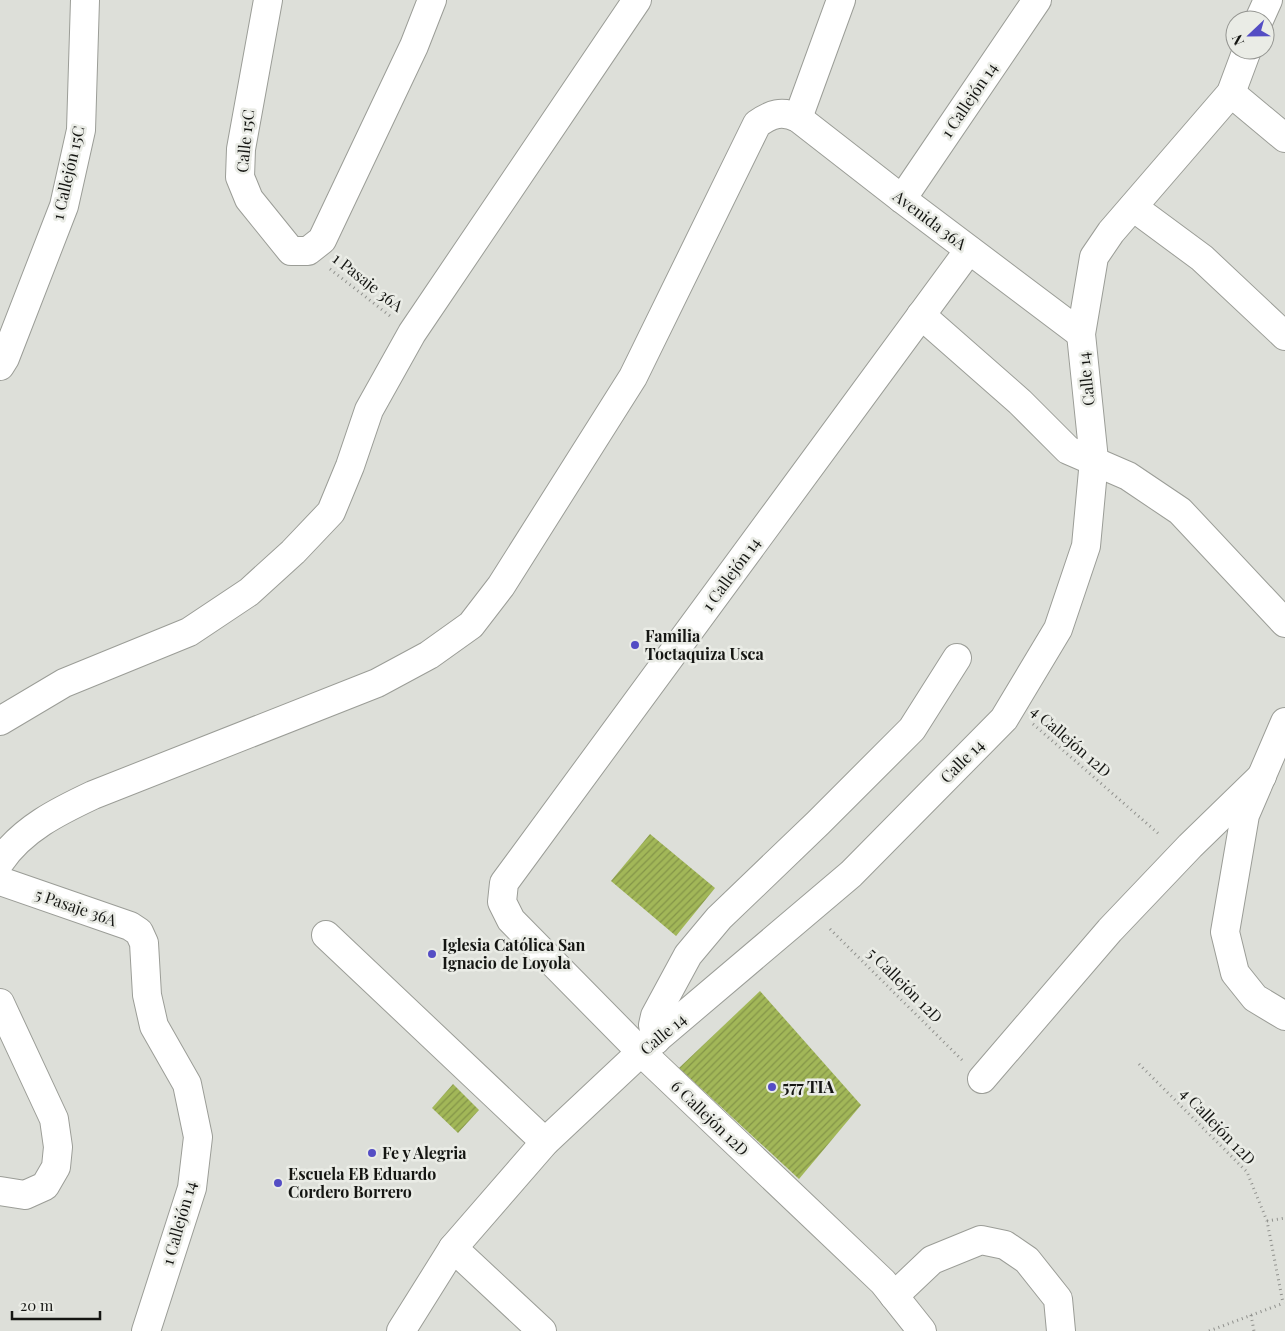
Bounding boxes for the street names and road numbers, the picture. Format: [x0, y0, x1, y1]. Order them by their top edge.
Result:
street label: 1 Callejón 14 [936, 58, 1001, 141]
street label: Calle 15C [231, 108, 258, 174]
street label: 1 Callejón 15C [46, 124, 89, 222]
street label: Avenida 36A [889, 185, 972, 255]
street label: 1 Pasaje 36A [329, 247, 409, 316]
street label: Calle 14 [1072, 351, 1099, 407]
street label: 1 Callejón 14 [697, 533, 765, 615]
street label: 4 Callejón 12D [1027, 700, 1116, 781]
street label: Calle 14 [935, 734, 988, 787]
street label: 5 Pasaje 36A [33, 883, 120, 931]
street label: 5 Callejón 12D [863, 943, 947, 1027]
street label: Calle 14 [635, 1008, 690, 1059]
street label: 6 Callejón 12D [667, 1075, 754, 1160]
street label: 4 Callejón 12D [1176, 1083, 1261, 1169]
street label: 1 Callejón 14 [157, 1178, 201, 1267]

